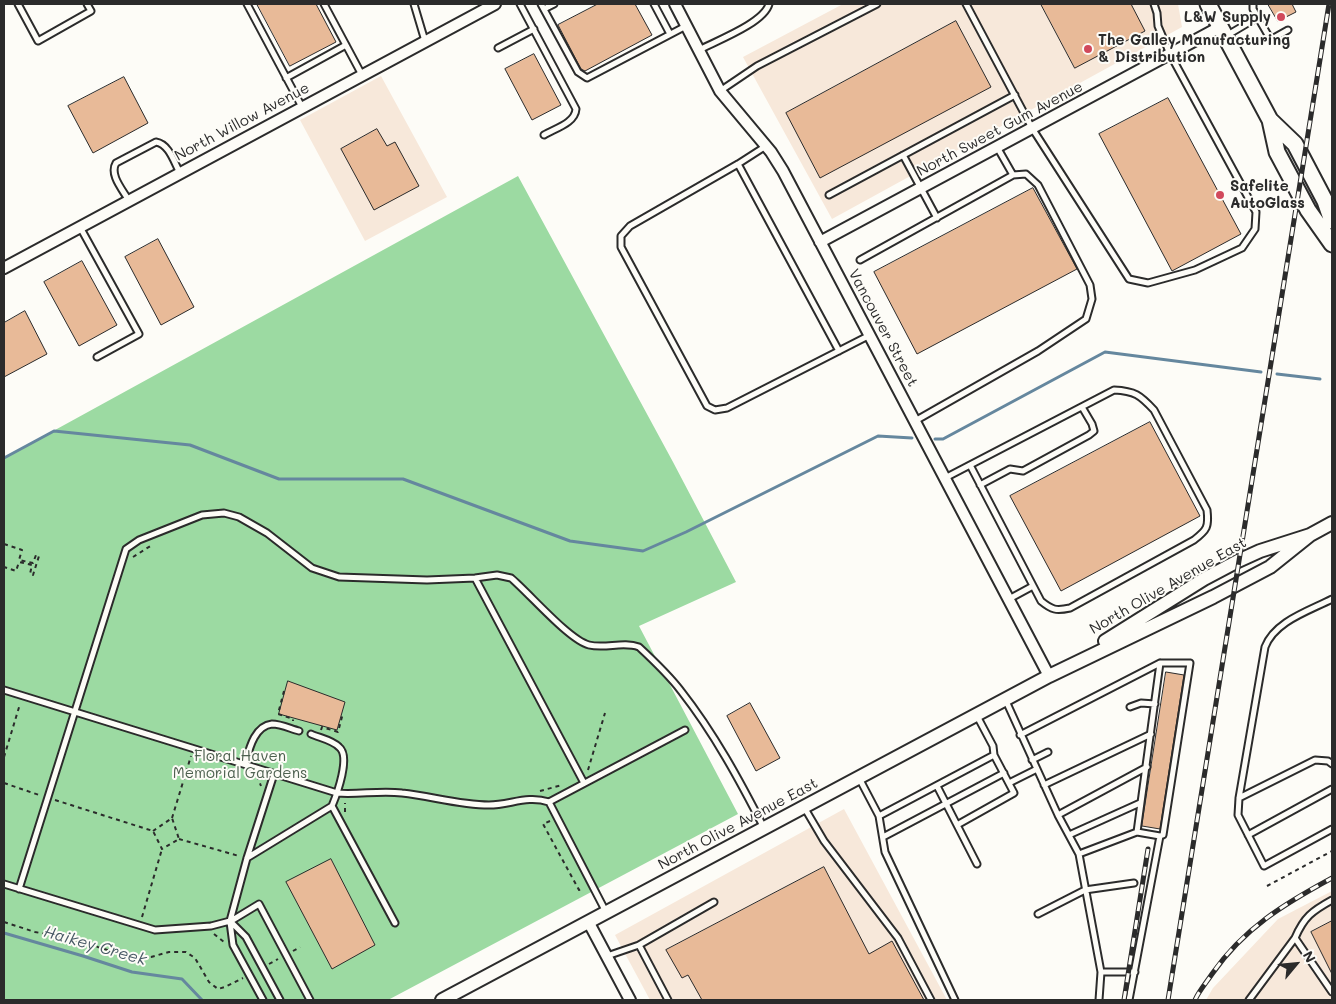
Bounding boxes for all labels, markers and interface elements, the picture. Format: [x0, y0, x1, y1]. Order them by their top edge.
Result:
place label: L&W Supply [1184, 8, 1271, 26]
marker: L&W Supply [1275, 11, 1287, 23]
place label: The Galley Manufacturing & Distribution [1098, 31, 1290, 66]
marker: The Galley Manufacturing & Distribution [1082, 43, 1094, 55]
street label: North Sweet Gum Avenue [914, 78, 1086, 180]
street label: North Willow Avenue [172, 79, 312, 165]
place label: Safelite AutoGlass [1230, 177, 1305, 212]
marker: Safelite AutoGlass [1214, 189, 1226, 201]
street label: Vancouver Street [844, 266, 922, 390]
street label: North Olive Avenue East [1086, 534, 1250, 638]
park label: Floral Haven Memorial Gardens [173, 747, 307, 782]
street label: North Olive Avenue East [655, 774, 821, 874]
water label: Haikey Creek [41, 922, 149, 970]
north arrow [1271, 939, 1321, 989]
text: N [1299, 948, 1321, 966]

